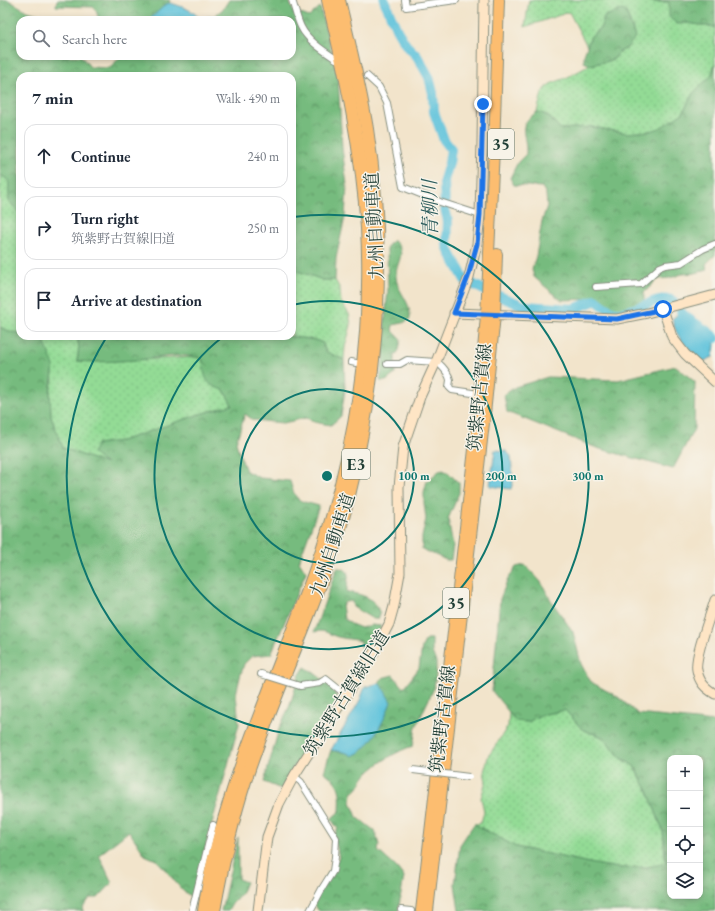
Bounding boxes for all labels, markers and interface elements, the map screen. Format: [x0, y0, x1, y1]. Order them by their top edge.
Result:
search box [16, 16, 296, 60]
icon: search [30, 27, 52, 49]
text: Search here [62, 29, 127, 48]
text: 7 min [32, 87, 73, 109]
text: Walk · 490 m [216, 90, 280, 107]
route end [474, 95, 492, 113]
road number: 35 [488, 129, 514, 159]
icon: ahead [33, 145, 55, 167]
text: Continue [71, 147, 131, 166]
text: 240 m [248, 148, 279, 165]
street label: 九州自動車道 [360, 171, 388, 281]
water label: 青柳川 [417, 177, 443, 237]
text: Turn right [71, 209, 139, 228]
icon: right [33, 217, 55, 239]
text: 250 m [248, 220, 279, 237]
text: 筑紫野古賀線旧道 [71, 230, 175, 247]
icon: arrive [33, 289, 55, 311]
text: Arrive at destination [71, 291, 202, 310]
route start [654, 300, 672, 318]
street label: 筑紫野古賀線 [462, 342, 496, 452]
road number: E3 [342, 449, 370, 479]
text: 100 m [398, 468, 430, 484]
text: 200 m [485, 468, 517, 484]
text: 300 m [572, 468, 604, 484]
centre of rings [320, 469, 334, 483]
street label: 九州自動車道 [304, 490, 360, 600]
road number: 35 [443, 588, 469, 618]
street label: 筑紫野古賀線旧道 [298, 626, 394, 760]
street label: 筑紫野古賀線 [424, 664, 460, 774]
map controls [667, 755, 703, 899]
button: + [667, 755, 703, 791]
button: − [667, 791, 703, 827]
button: locate [667, 827, 703, 863]
button: layers [667, 863, 703, 899]

